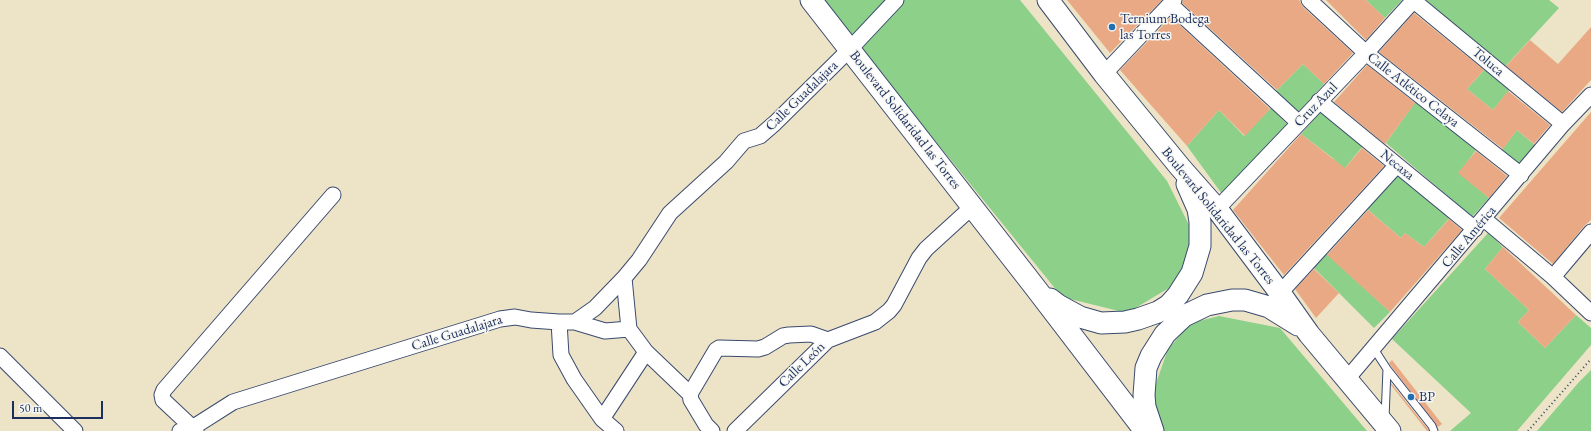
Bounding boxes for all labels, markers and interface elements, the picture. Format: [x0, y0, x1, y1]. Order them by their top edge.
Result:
place label: Ternium Bodega las Torres [1120, 11, 1209, 44]
marker: Ternium Bodega las Torres [1107, 22, 1117, 32]
street label: Toluca [1469, 44, 1507, 80]
street label: Boulevard Solidaridad las Torres [846, 47, 964, 193]
street label: Calle Atlético Celaya [1364, 49, 1462, 131]
street label: Calle Guadalajara [762, 57, 842, 135]
street label: Cruz Azul [1291, 79, 1341, 131]
street label: Boulevard Solidaridad las Torres [1158, 144, 1278, 288]
street label: Necaxa [1377, 146, 1417, 184]
street label: Calle América [1438, 203, 1500, 271]
street label: Calle Guadalajara [410, 311, 504, 355]
street label: Calle León [775, 339, 829, 391]
place label: BP [1419, 389, 1435, 405]
marker: BP [1406, 392, 1416, 402]
scale bar [14, 393, 105, 419]
text: 50 m [19, 400, 42, 416]

